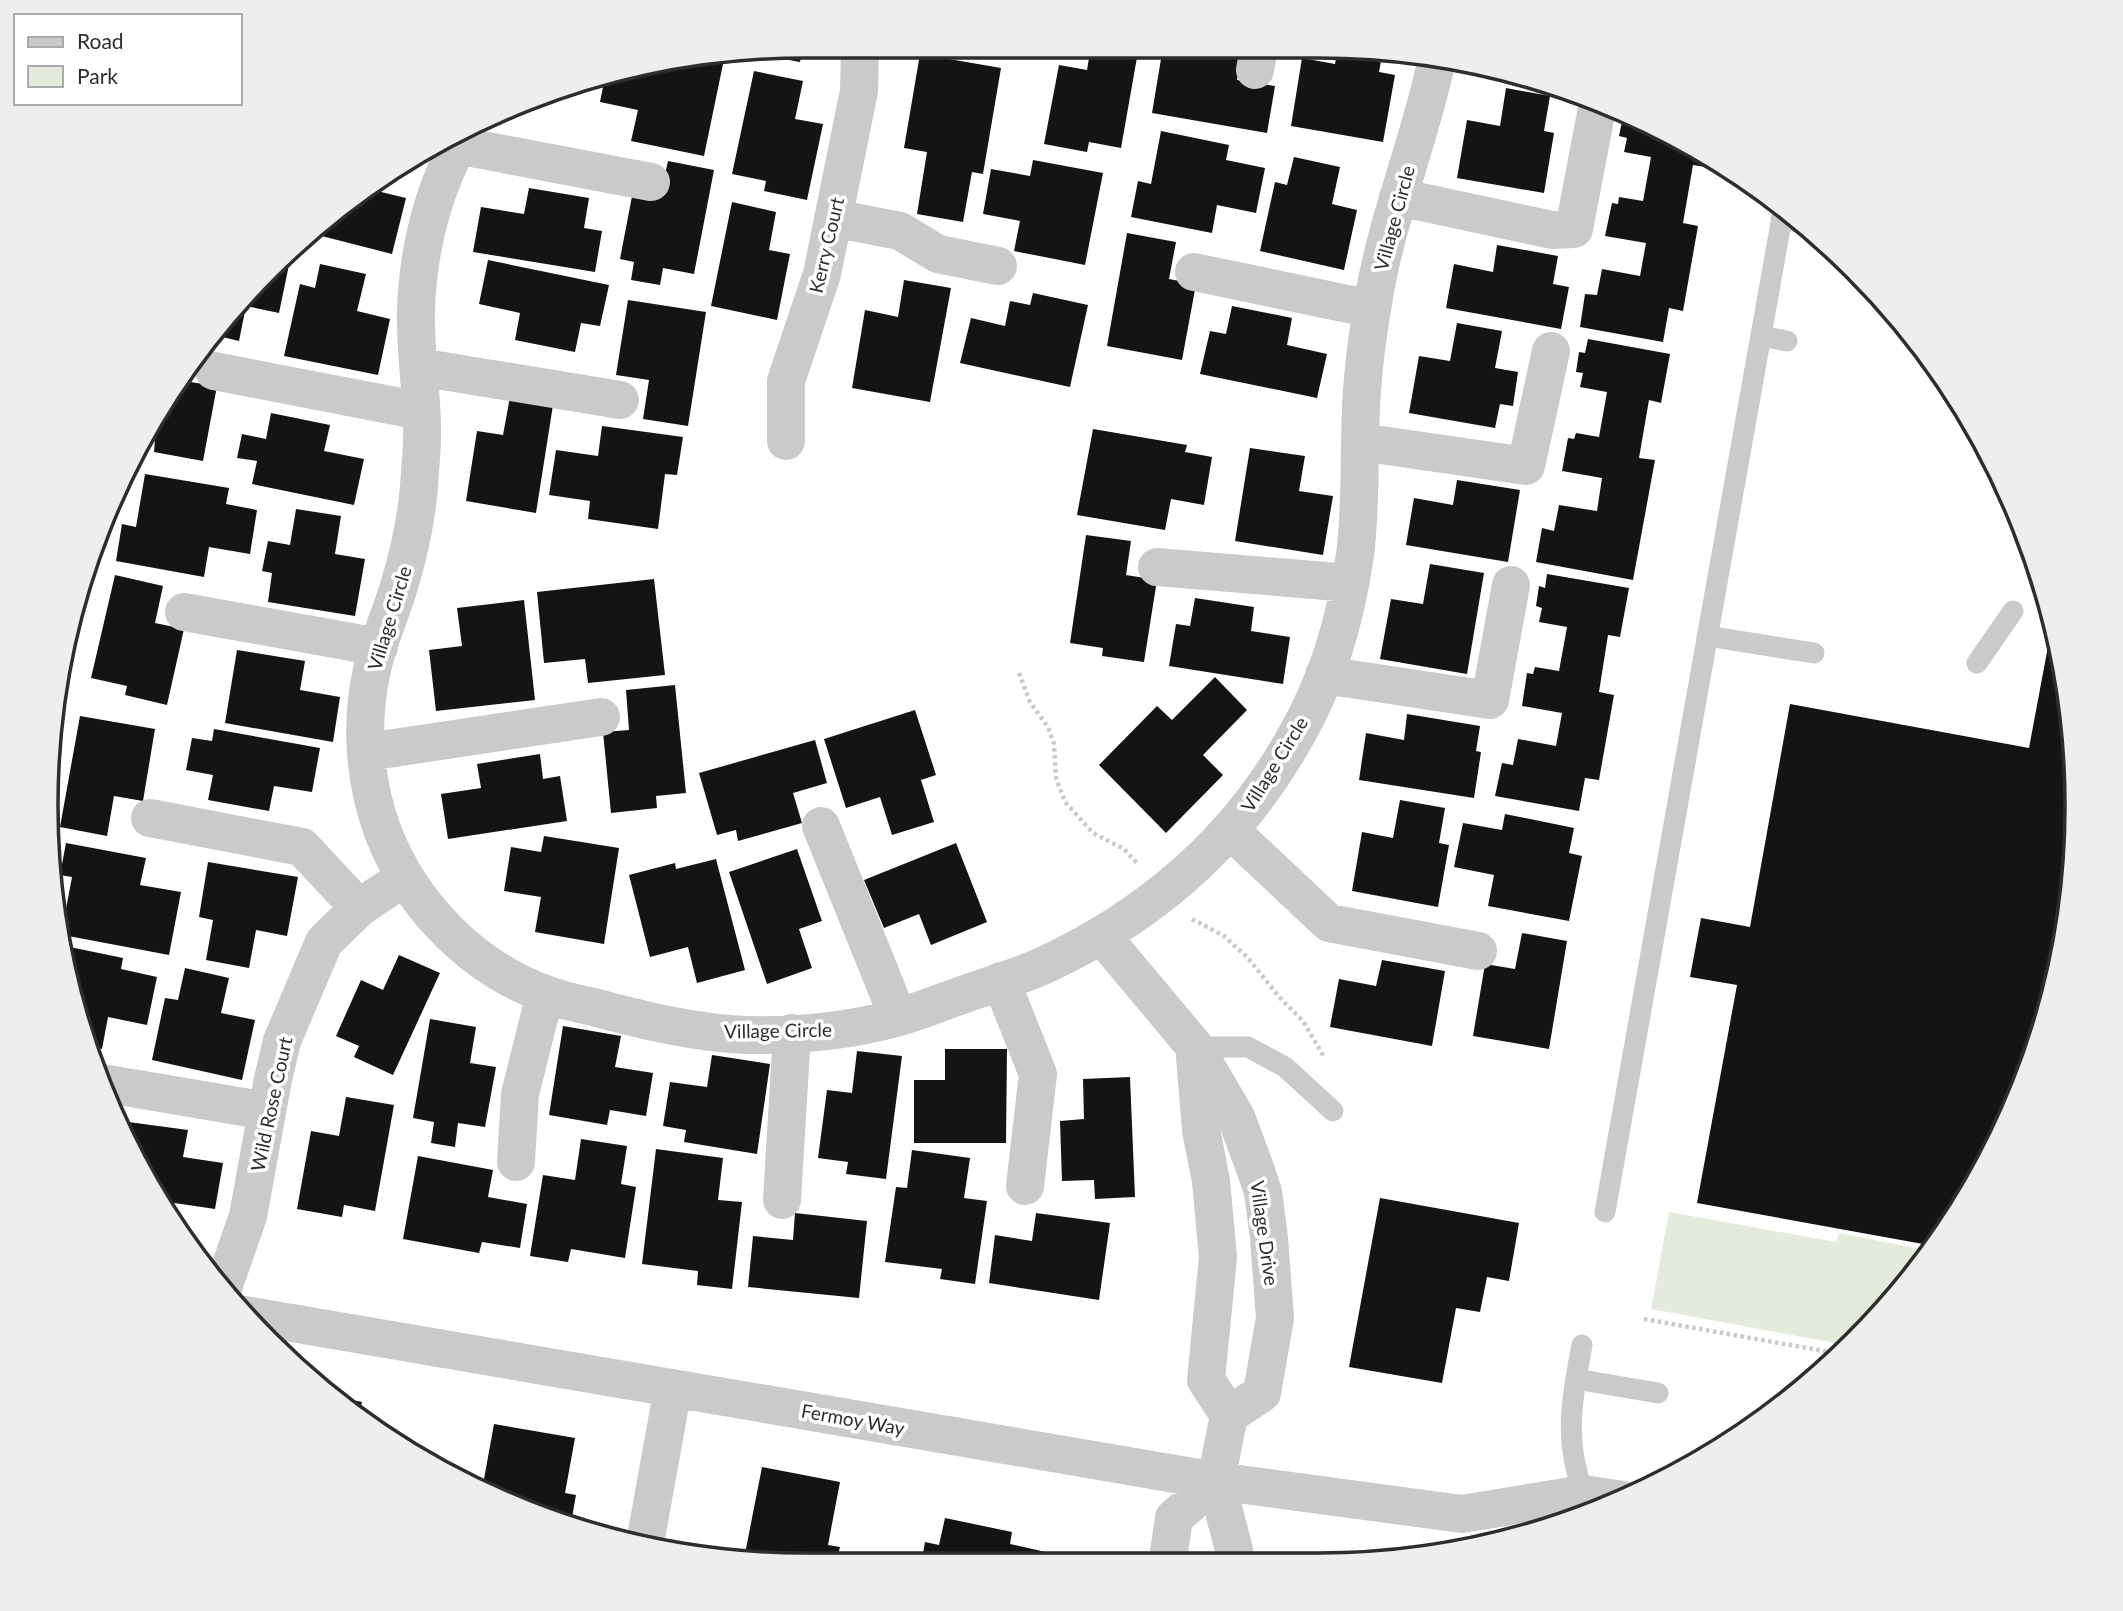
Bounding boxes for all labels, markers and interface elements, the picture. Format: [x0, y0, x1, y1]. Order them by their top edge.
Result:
legend [14, 14, 242, 105]
text: Road [77, 28, 124, 53]
text: Park [77, 63, 118, 88]
street label: Village Circle [1369, 163, 1419, 273]
street label: Kerry Court [804, 195, 848, 295]
street label: Village Circle [362, 563, 416, 673]
street label: Village Circle [1236, 712, 1312, 816]
street label: Village Circle [724, 1018, 832, 1042]
street label: Wild Rose Court [246, 1034, 297, 1173]
street label: Village Drive [1246, 1179, 1284, 1287]
street label: Fermoy Way [800, 1399, 907, 1439]

